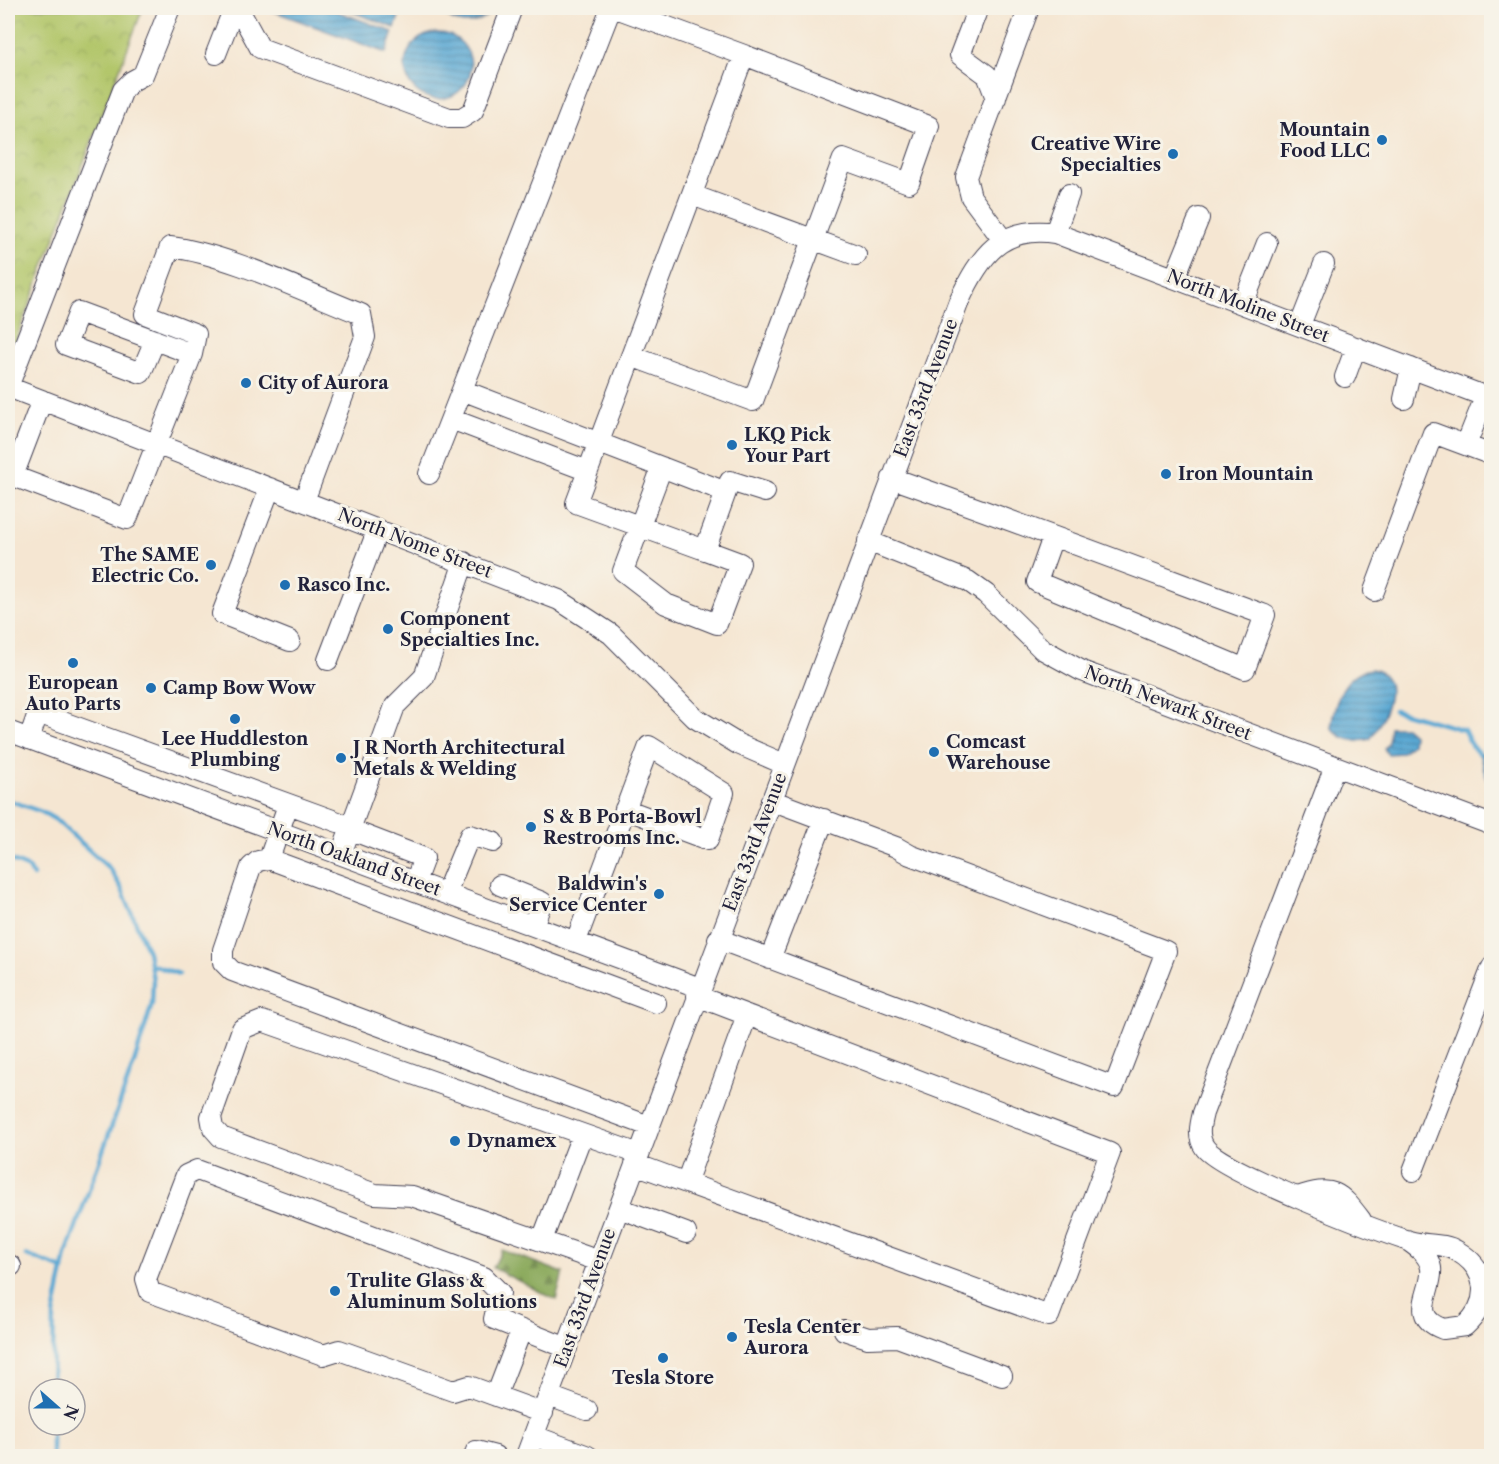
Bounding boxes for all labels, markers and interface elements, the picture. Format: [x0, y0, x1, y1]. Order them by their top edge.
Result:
place label: Mountain Food LLC [1279, 119, 1371, 162]
place label: Creative Wire Specialties [1031, 133, 1161, 176]
marker: Mountain Food LLC [1375, 133, 1389, 147]
marker: Creative Wire Specialties [1166, 147, 1180, 161]
street label: North Moline Street [1164, 265, 1333, 347]
street label: East 33rd Avenue [889, 315, 963, 461]
place label: City of Aurora [258, 372, 389, 394]
marker: City of Aurora [239, 376, 253, 390]
place label: LKQ Pick Your Part [743, 424, 832, 467]
marker: LKQ Pick Your Part [725, 438, 739, 452]
place label: Iron Mountain [1178, 463, 1314, 485]
marker: Iron Mountain [1159, 467, 1173, 481]
street label: North Nome Street [335, 503, 496, 583]
place label: The SAME Electric Co. [91, 544, 199, 587]
marker: The SAME Electric Co. [204, 558, 218, 572]
place label: Rasco Inc. [297, 574, 390, 596]
marker: Rasco Inc. [278, 578, 292, 592]
place label: Component Specialties Inc. [400, 608, 539, 651]
marker: Component Specialties Inc. [381, 622, 395, 636]
marker: European Auto Parts [66, 656, 80, 670]
street label: North Newark Street [1081, 661, 1255, 745]
place label: European Auto Parts [24, 672, 121, 715]
place label: Camp Bow Wow [163, 677, 316, 699]
marker: Camp Bow Wow [144, 681, 158, 695]
marker: Lee Huddleston Plumbing [228, 712, 242, 726]
place label: Lee Huddleston Plumbing [162, 728, 309, 771]
place label: Comcast Warehouse [945, 731, 1051, 774]
place label: J R North Architectural Metals & Welding [350, 737, 565, 780]
marker: Comcast Warehouse [927, 745, 941, 759]
marker: J R North Architectural Metals & Welding [334, 751, 348, 765]
street label: East 33rd Avenue [718, 769, 792, 915]
place label: S & B Porta-Bowl Restrooms Inc. [543, 806, 702, 849]
street label: North Oakland Street [264, 817, 444, 901]
marker: S & B Porta-Bowl Restrooms Inc. [524, 820, 538, 834]
place label: Baldwin's Service Center [509, 873, 647, 916]
marker: Baldwin's Service Center [652, 887, 666, 901]
place label: Dynamex [467, 1130, 556, 1152]
marker: Dynamex [448, 1134, 462, 1148]
street label: East 33rd Avenue [550, 1225, 620, 1371]
place label: Trulite Glass & Aluminum Solutions [346, 1270, 537, 1313]
marker: Trulite Glass & Aluminum Solutions [328, 1284, 342, 1298]
place label: Tesla Center Aurora [743, 1316, 861, 1359]
marker: Tesla Center Aurora [725, 1330, 739, 1344]
marker: Tesla Store [656, 1351, 670, 1365]
place label: Tesla Store [612, 1367, 714, 1389]
north arrow [27, 1377, 87, 1437]
text: N [59, 1402, 83, 1423]

